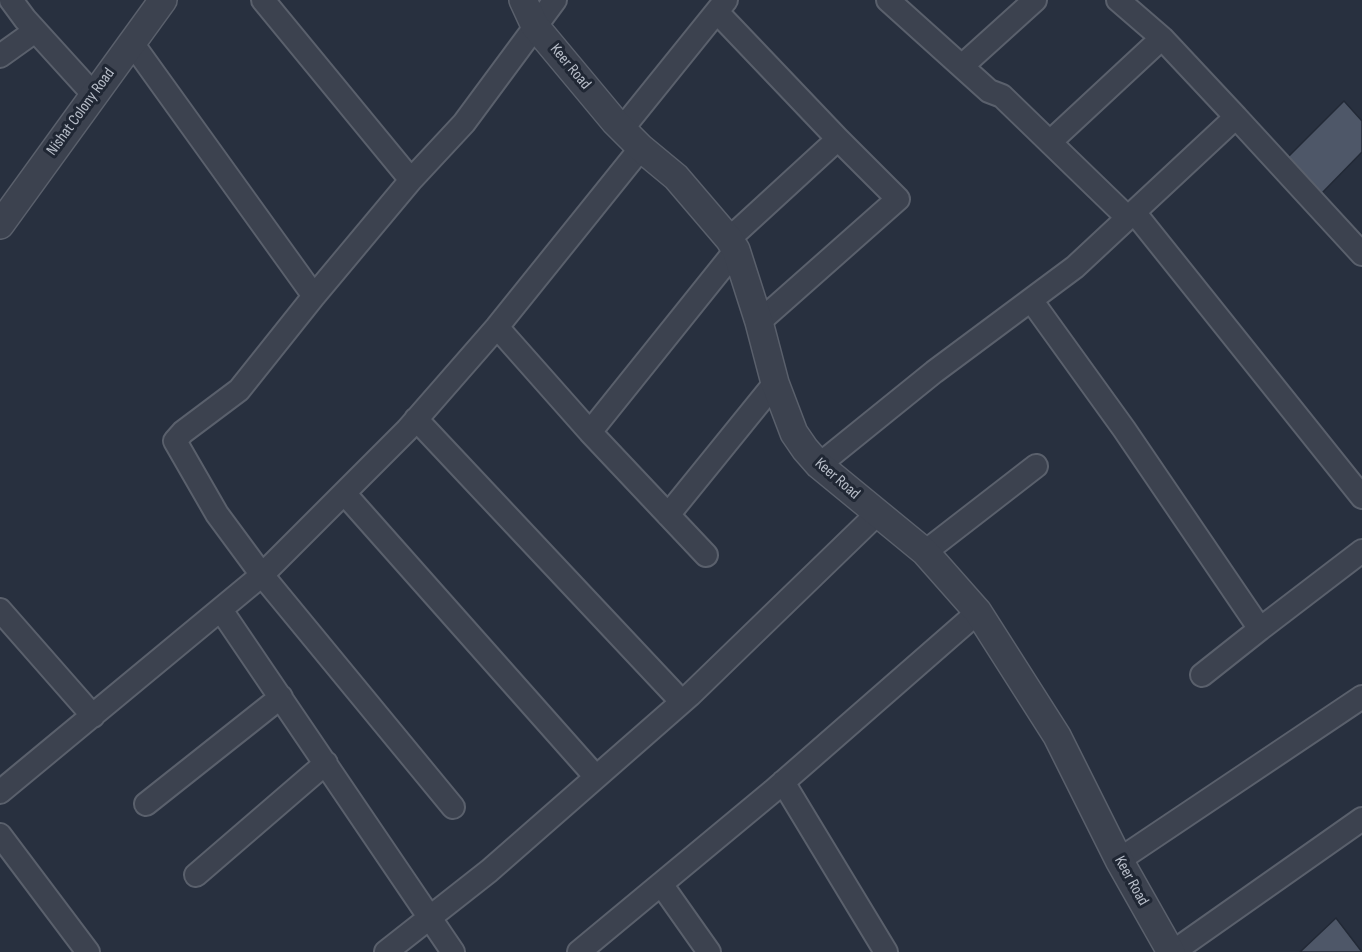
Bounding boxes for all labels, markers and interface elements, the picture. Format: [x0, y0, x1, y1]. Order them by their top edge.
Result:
street label: Keer Road [545, 40, 595, 94]
street label: Nishat Colony Road [43, 65, 119, 159]
street label: Keer Road [810, 454, 864, 504]
street label: Keer Road [1110, 853, 1152, 909]

